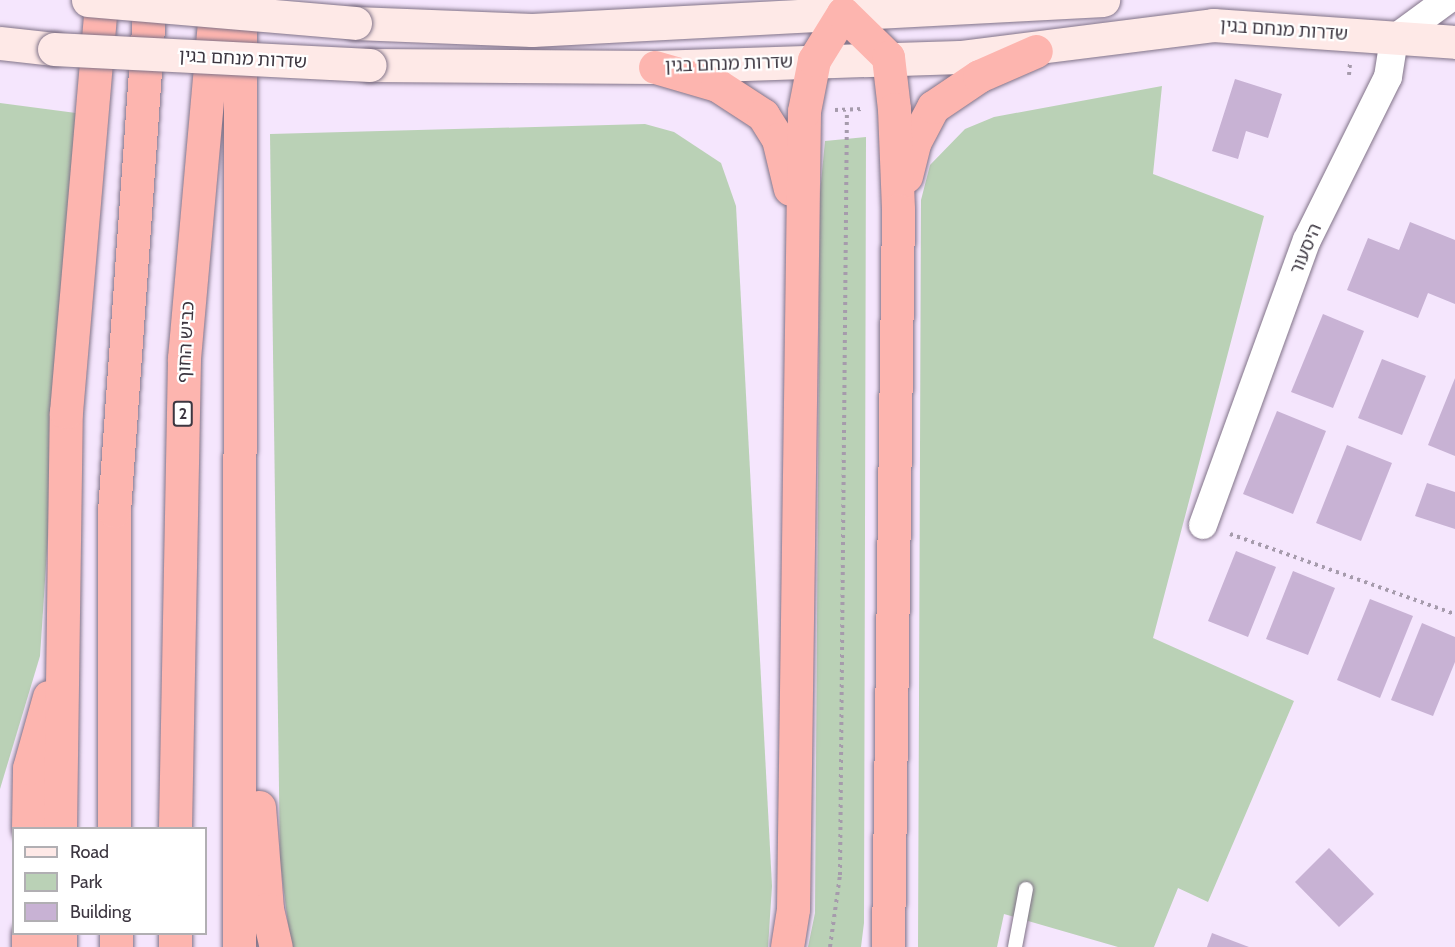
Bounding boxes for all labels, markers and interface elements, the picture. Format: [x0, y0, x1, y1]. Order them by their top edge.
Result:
street label: שדרות מנחם בגין [1219, 15, 1349, 45]
street label: שדרות מנחם בגין [178, 45, 308, 73]
street label: שדרות מנחם בגין [665, 51, 793, 77]
street label: היסעור [1286, 220, 1326, 278]
street label: כביש החוף [173, 301, 199, 383]
road number: 2 [172, 401, 194, 427]
legend [12, 827, 207, 935]
text: Road [70, 841, 109, 863]
text: Park [70, 871, 102, 893]
text: Building [70, 901, 131, 923]

